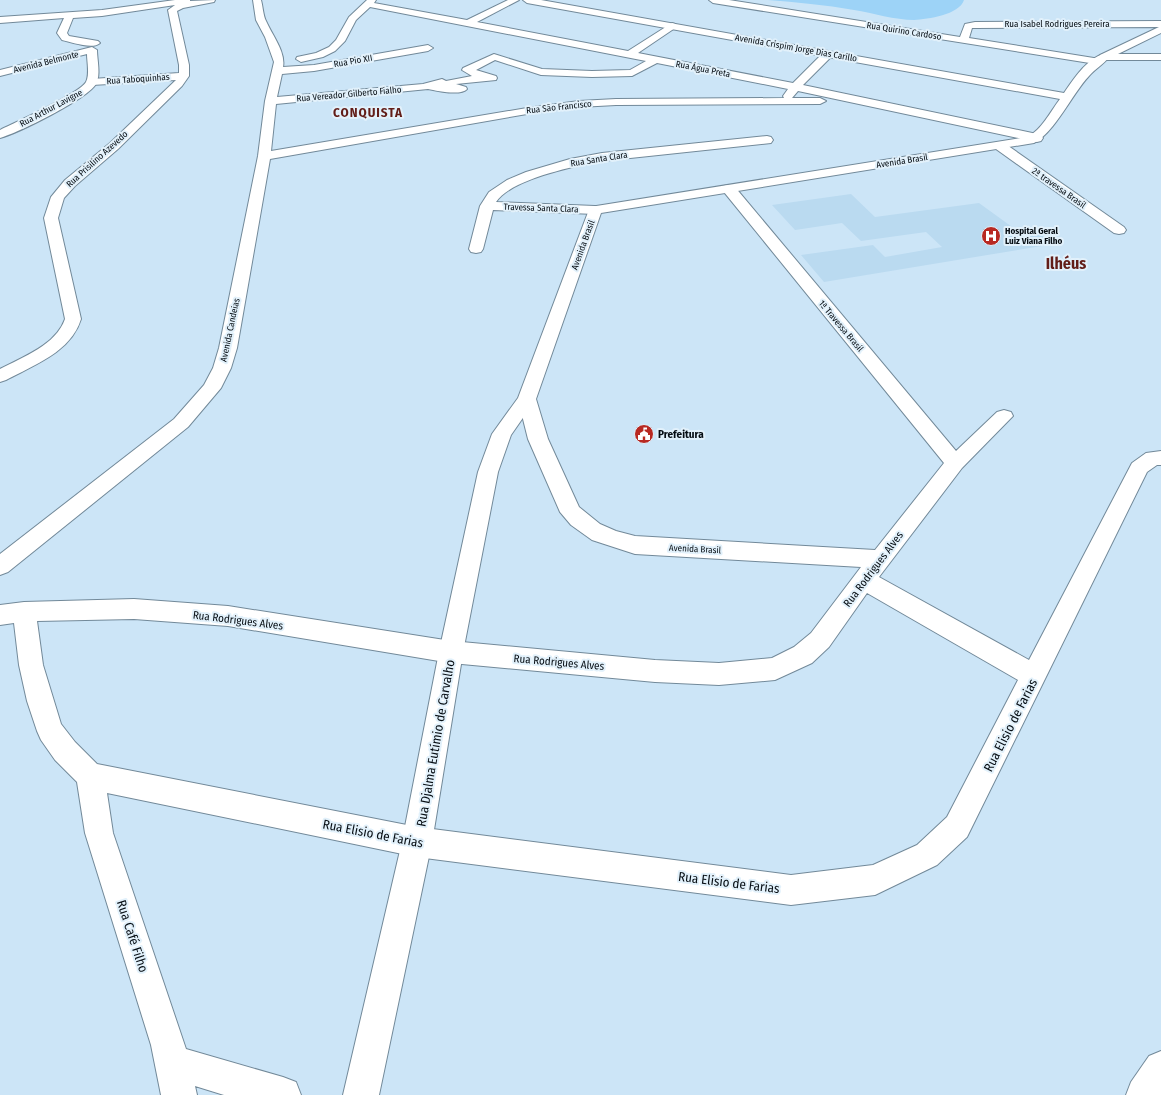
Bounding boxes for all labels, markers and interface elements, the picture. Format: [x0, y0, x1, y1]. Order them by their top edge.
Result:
street label: Rua Isabel Rodrigues Pereira [1004, 19, 1110, 29]
street label: Rua Quirino Cardoso [866, 20, 942, 42]
street label: Avenida Crispim Jorge Dias Carillo [734, 32, 858, 64]
street label: Avenida Belmonte [12, 49, 80, 75]
street label: Rua Pio XII [333, 53, 373, 69]
street label: Rua Água Preta [675, 58, 732, 79]
street label: Rua Taboquinhas [106, 72, 170, 86]
street label: Rua Vereador Gilberto Fialho [296, 84, 402, 104]
street label: Rua Arthur Lavigne [18, 87, 85, 129]
street label: Rua São Francisco [526, 99, 593, 115]
district label: CONQUISTA [333, 105, 403, 120]
street label: Rua Prisilino Azevedo [64, 129, 130, 189]
street label: Rua Santa Clara [570, 149, 629, 168]
street label: Avenida Brasil [875, 152, 929, 170]
street label: 2ª travessa Brasil [1030, 166, 1088, 211]
street label: Travessa Santa Clara [503, 202, 579, 214]
street label: Avenida Brasil [569, 218, 597, 271]
hospital icon: Hospital Geral Luiz Viana Filho [980, 225, 1002, 247]
place label: Hospital Geral Luiz Viana Filho [1005, 226, 1063, 246]
district label: Ilhéus [1046, 254, 1086, 273]
street label: Avenida Candeias [218, 297, 242, 363]
street label: 1ª Travessa Brasil [817, 298, 866, 354]
public building icon: Prefeitura [633, 423, 655, 445]
place label: Prefeitura [658, 428, 704, 441]
street label: Rua Rodrigues Alves [841, 529, 906, 610]
street label: Avenida Brasil [669, 543, 722, 555]
street label: Rua Rodrigues Alves [192, 609, 284, 633]
street label: Rua Rodrigues Alves [513, 652, 605, 673]
street label: Rua Djalma Eutímio de Carvalho [413, 658, 458, 828]
street label: Rua Elisio de Farias [981, 676, 1041, 774]
street label: Rua Elisio de Farias [321, 816, 425, 851]
street label: Rua Elisio de Farias [677, 869, 781, 896]
street label: Rua Café Filho [114, 898, 151, 974]

